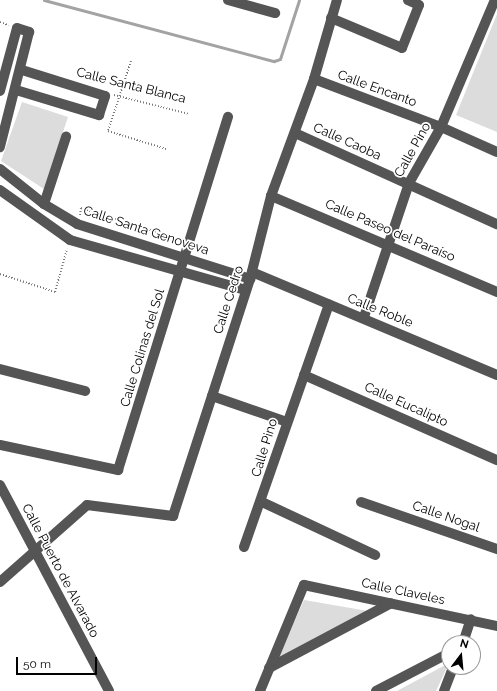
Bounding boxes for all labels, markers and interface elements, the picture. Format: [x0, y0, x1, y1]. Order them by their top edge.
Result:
street label: Calle Santa Blanca [75, 65, 187, 107]
street label: Calle Encanto [335, 67, 419, 111]
street label: Calle Caoba [311, 120, 383, 164]
street label: Calle Pino [392, 120, 434, 180]
street label: Calle Paseo del Paraíso [322, 196, 458, 266]
street label: Calle Santa Genoveva [81, 203, 211, 259]
street label: Calle Cedro [211, 264, 247, 336]
street label: Calle Colinas del Sol [118, 287, 168, 409]
street label: Calle Roble [345, 291, 415, 331]
street label: Calle Eucalipto [362, 380, 450, 430]
street label: Calle Pino [249, 417, 281, 479]
street label: Calle Nogal [410, 498, 482, 536]
street label: Calle Puerto de Alvarado [18, 501, 102, 641]
street label: Calle Claveles [360, 576, 446, 608]
north arrow [441, 635, 481, 675]
text: N [458, 637, 470, 651]
scale bar [18, 649, 99, 675]
text: 50 m [23, 657, 51, 671]

